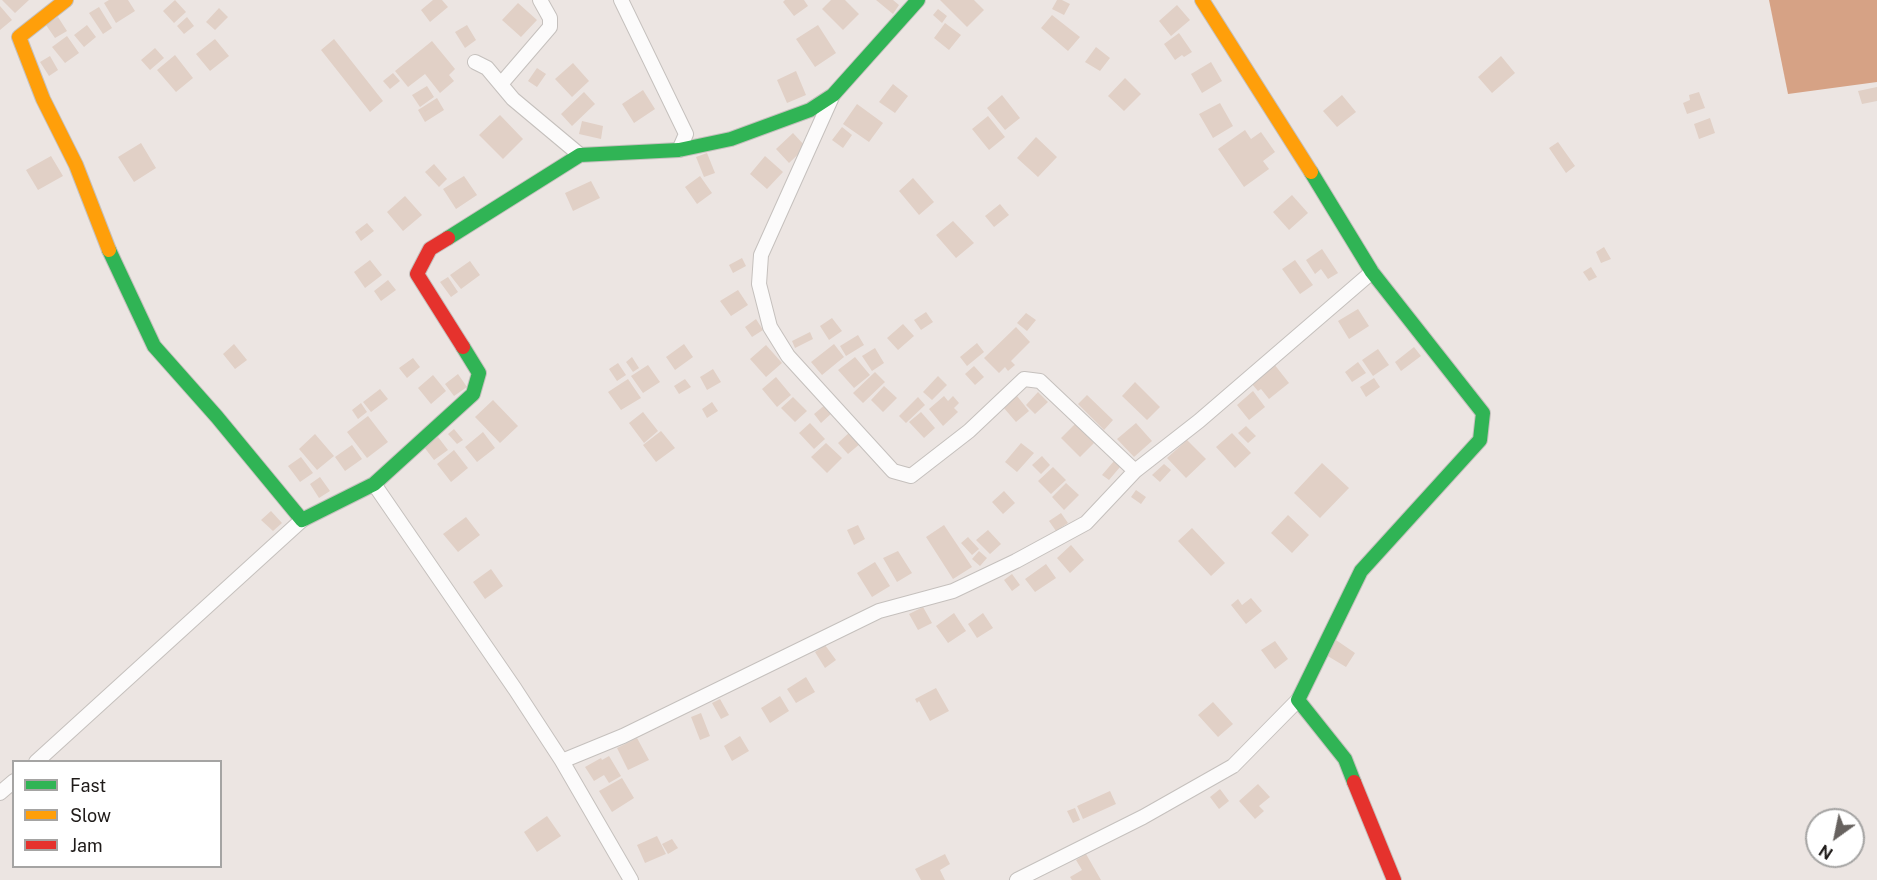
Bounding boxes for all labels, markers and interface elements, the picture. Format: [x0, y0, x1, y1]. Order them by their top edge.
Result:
legend [12, 760, 222, 868]
text: Fast [70, 775, 106, 796]
text: Slow [70, 805, 111, 826]
north arrow [1805, 808, 1865, 868]
text: Jam [70, 835, 103, 856]
text: N [1816, 840, 1836, 863]

